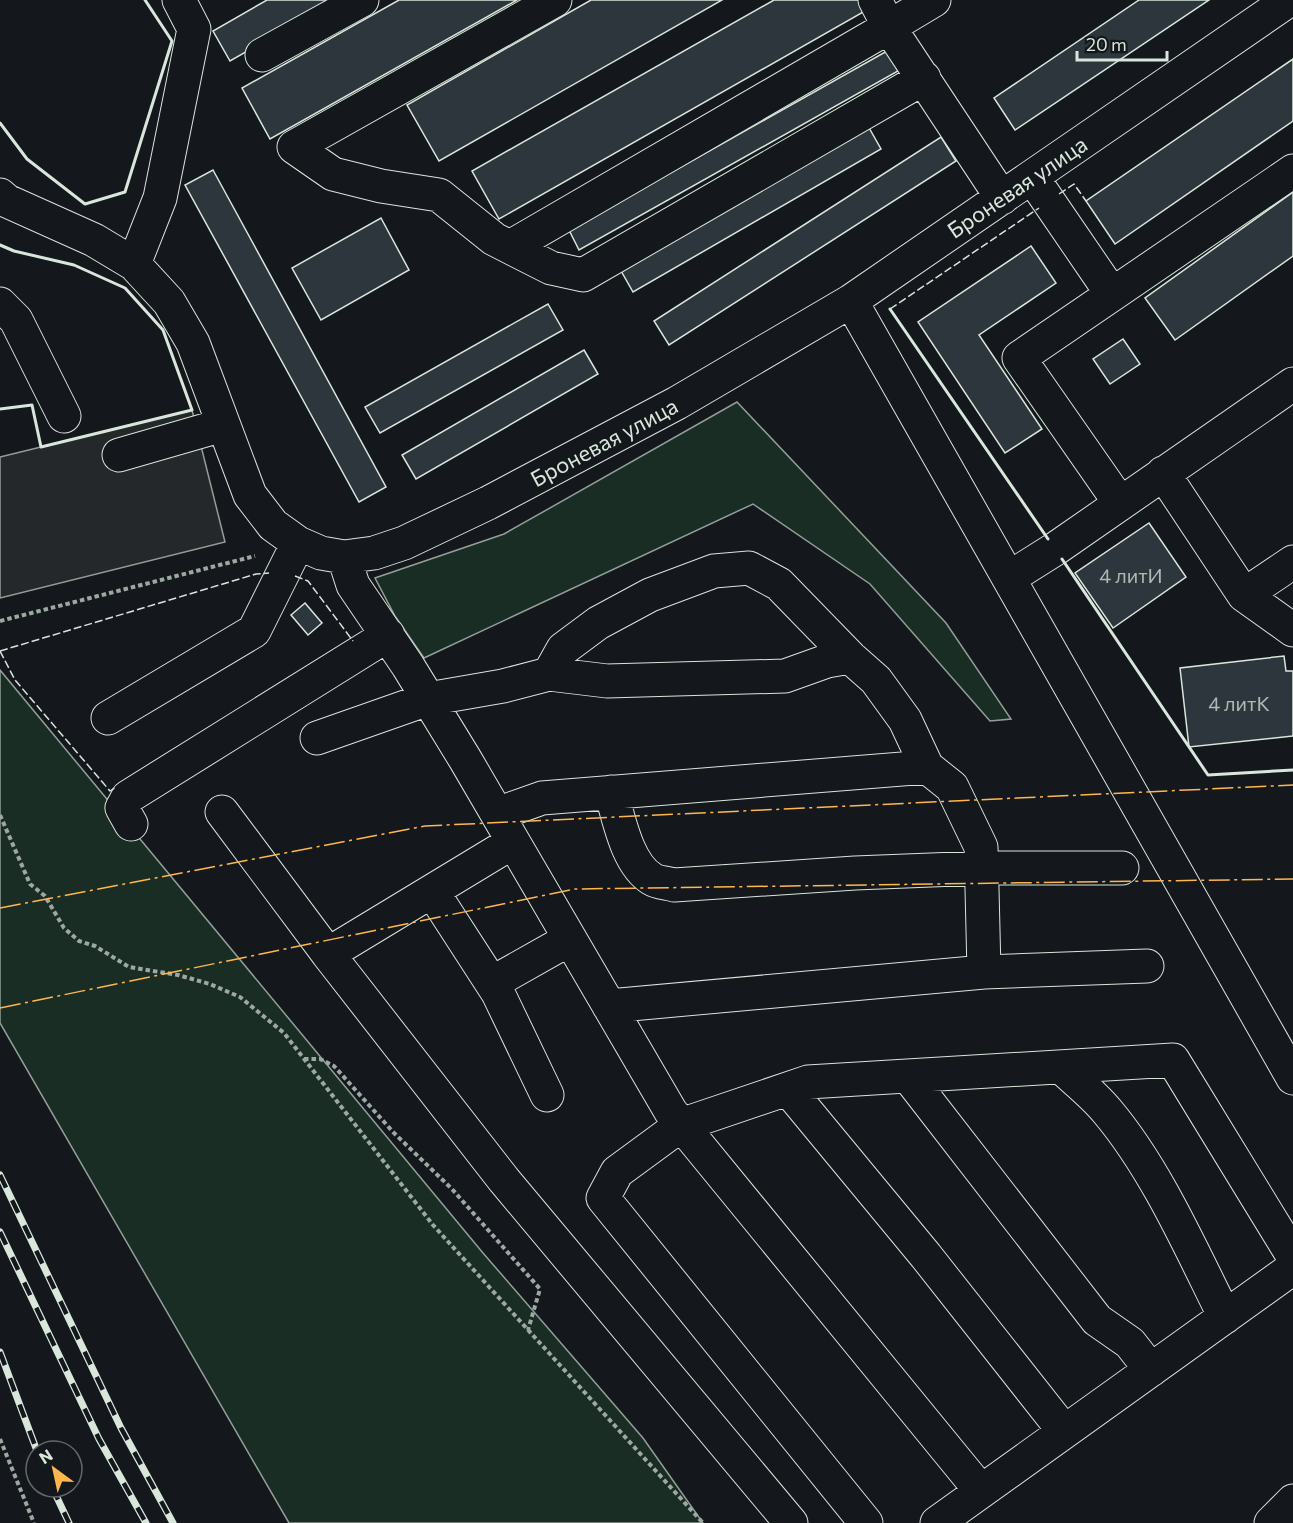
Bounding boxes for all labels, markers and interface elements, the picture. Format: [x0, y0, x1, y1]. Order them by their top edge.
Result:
scale bar [1077, 24, 1167, 62]
text: 20 m [1086, 33, 1127, 55]
street label: Броневая улица [942, 130, 1092, 244]
street label: Броневая улица [526, 392, 682, 492]
house number: 4 литИ [1099, 563, 1163, 587]
house number: 4 литК [1208, 691, 1270, 715]
north arrow [24, 1439, 84, 1499]
text: N [35, 1445, 56, 1467]

